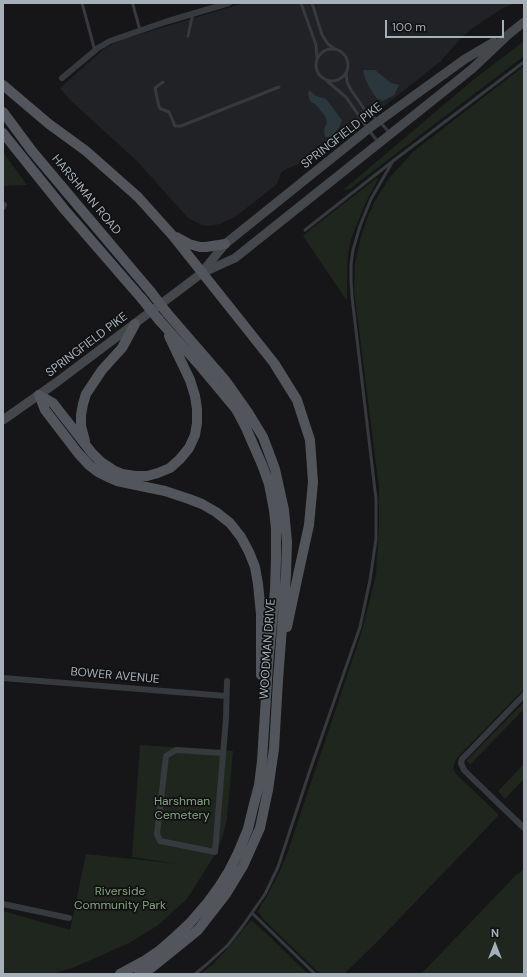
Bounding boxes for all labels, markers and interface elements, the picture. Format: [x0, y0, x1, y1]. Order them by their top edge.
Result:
scale bar [387, 12, 506, 38]
text: 100 m [392, 19, 426, 35]
street label: SPRINGFIELD PIKE [299, 100, 385, 172]
street label: HARSHMAN ROAD [48, 152, 124, 238]
street label: SPRINGFIELD PIKE [43, 310, 131, 380]
street label: WOODMAN DRIVE [257, 598, 279, 700]
street label: BOWER AVENUE [70, 665, 160, 687]
park label: Harshman Cemetery [154, 795, 210, 823]
park label: Riverside Community Park [74, 885, 166, 913]
north arrow [475, 925, 515, 965]
text: N [491, 926, 499, 940]

